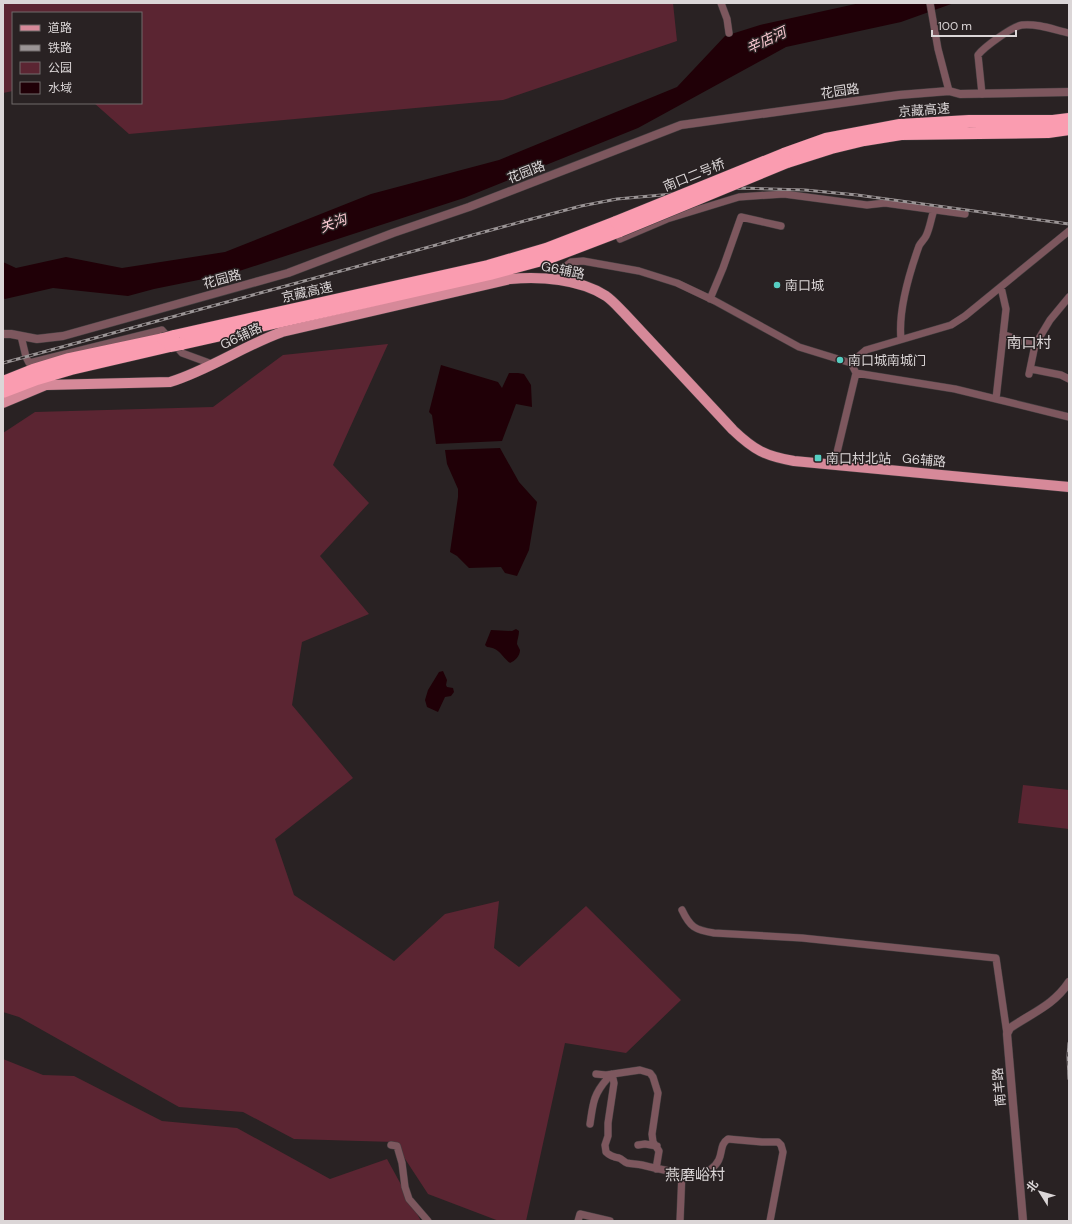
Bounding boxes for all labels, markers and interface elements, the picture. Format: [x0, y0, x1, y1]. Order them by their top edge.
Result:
legend [12, 12, 142, 104]
scale bar [932, 12, 1016, 38]
text: 100 m [938, 18, 972, 34]
text: 道路 [48, 20, 72, 36]
water label: 辛店河 [743, 22, 792, 57]
text: 铁路 [48, 40, 72, 56]
text: 公园 [48, 60, 72, 76]
text: 水域 [48, 80, 72, 96]
street label: 花园路 [819, 80, 861, 102]
street label: 京藏高速 [897, 100, 951, 120]
street label: 南口二号桥 [661, 155, 727, 195]
street label: 花园路 [505, 157, 547, 187]
water label: 关沟 [317, 209, 351, 236]
street label: G6辅路 [540, 257, 586, 283]
street label: 花园路 [201, 266, 243, 292]
place label: 南口城 [785, 277, 824, 294]
street label: 京藏高速 [280, 278, 334, 306]
marker: 南口城 [772, 280, 782, 290]
street label: G6辅路 [217, 319, 265, 353]
district label: 南口村 [1006, 333, 1052, 353]
place label: 南口城南城门 [848, 352, 926, 369]
marker: 南口城南城门 [835, 355, 845, 365]
place label: 南口村北站 [826, 450, 891, 467]
street label: G6辅路 [901, 450, 947, 470]
marker: 南口村北站 [813, 453, 823, 463]
street label: 南羊路 [989, 1067, 1009, 1107]
district label: 燕磨峪村 [665, 1165, 725, 1185]
north arrow [1020, 1172, 1060, 1212]
text: 北 [1023, 1177, 1041, 1195]

